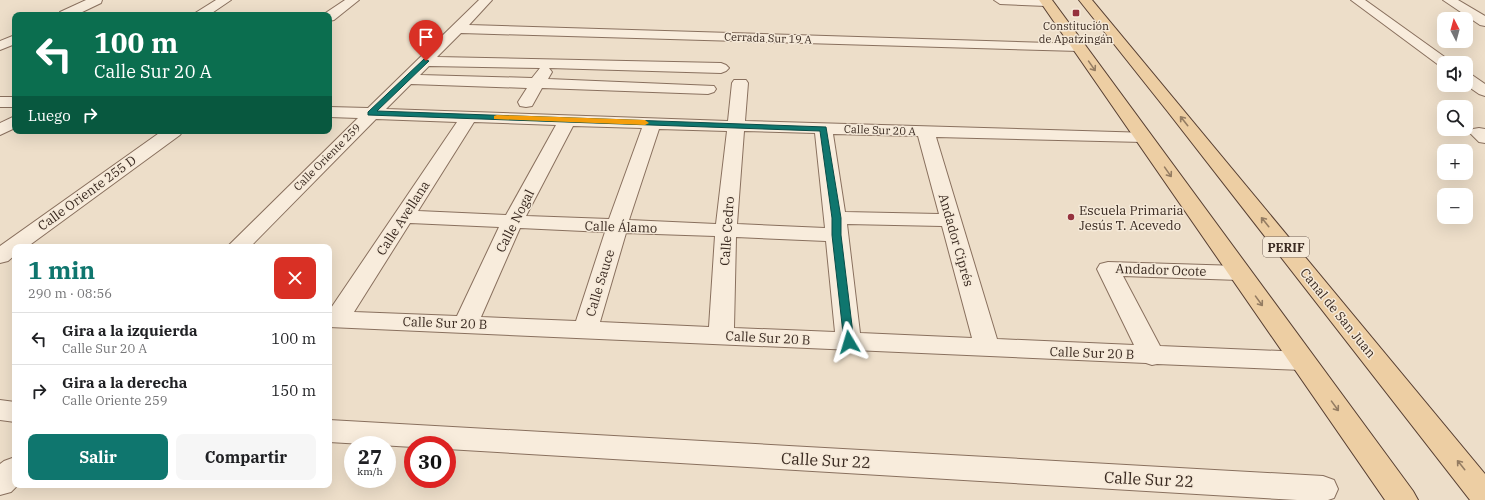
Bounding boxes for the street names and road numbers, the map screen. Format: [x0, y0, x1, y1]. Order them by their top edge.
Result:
street label: Cerrada Sur 19 A [724, 29, 813, 47]
street label: Calle Oriente 259 [290, 120, 364, 194]
street label: Calle Sur 20 A [844, 122, 917, 138]
street label: Calle Oriente 255 D [34, 152, 140, 234]
street label: Calle Avellana [372, 177, 434, 259]
street label: Calle Nogal [492, 186, 538, 255]
street label: Andador Ciprés [935, 192, 977, 288]
street label: Calle Cedro [716, 196, 738, 266]
street label: Calle Álamo [584, 217, 658, 237]
road number: PERIF [1263, 237, 1309, 257]
street label: Calle Sauce [582, 247, 618, 319]
street label: Andador Ocote [1115, 260, 1207, 280]
street label: Canal de San Juan [1296, 265, 1380, 361]
street label: Calle Sur 20 B [402, 313, 488, 333]
street label: Calle Sur 20 B [725, 327, 811, 349]
street label: Calle Sur 20 B [1049, 343, 1135, 363]
street label: Calle Sur 22 [780, 448, 872, 472]
street label: Calle Sur 22 [1103, 467, 1195, 491]

